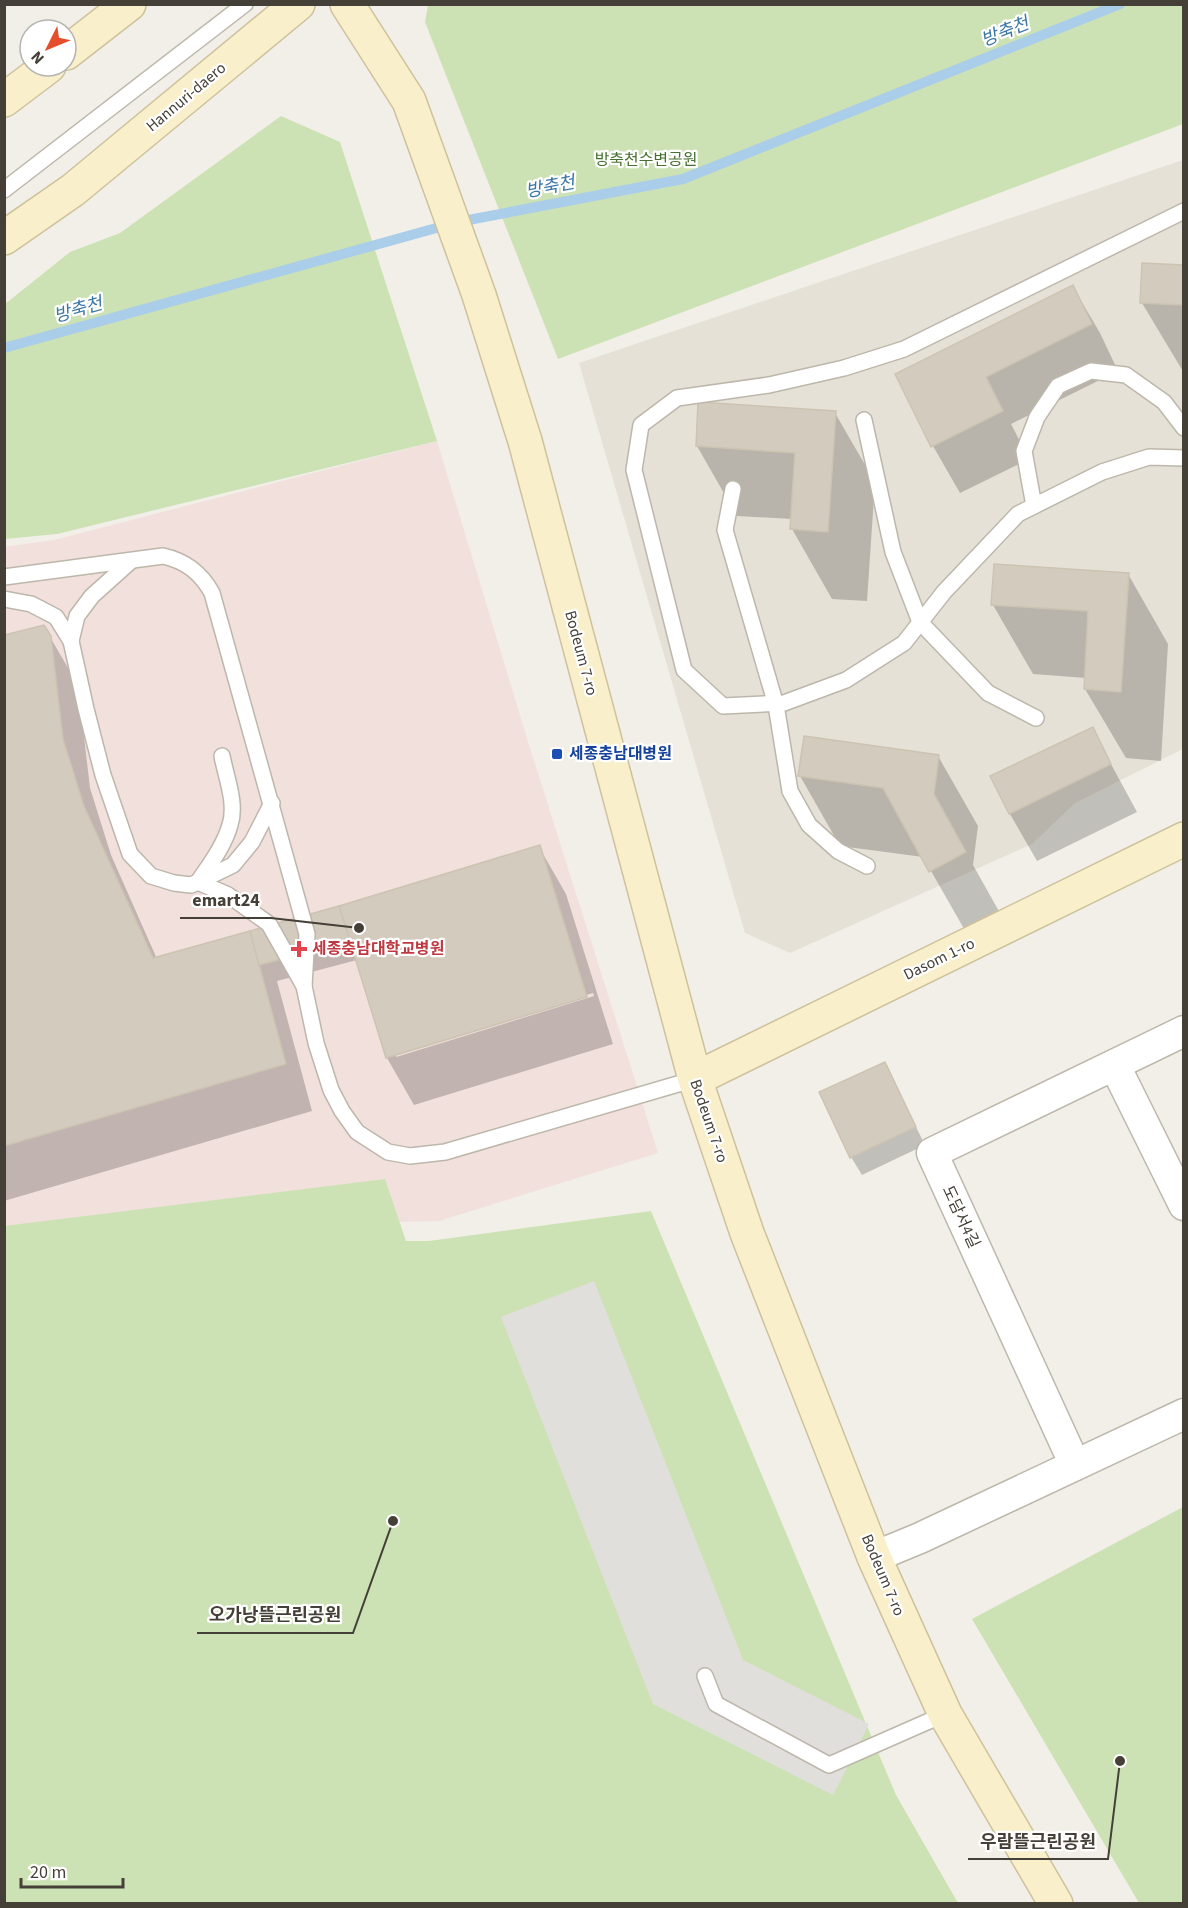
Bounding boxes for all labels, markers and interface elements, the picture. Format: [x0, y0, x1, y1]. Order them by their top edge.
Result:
water label: 방축천 [977, 10, 1035, 53]
north arrow [18, 18, 78, 78]
text: N [26, 46, 49, 69]
street label: Hannuri-daero [141, 57, 231, 137]
park label: 방축천수변공원 [594, 149, 698, 171]
water label: 방축천 [523, 170, 579, 204]
water label: 방축천 [51, 290, 108, 329]
street label: Bodeum 7-ro [559, 608, 603, 698]
place label: 세종충남대병원 [569, 743, 672, 765]
marker: 세종충남대병원 [550, 747, 564, 761]
callout: emart24 [180, 882, 271, 918]
text: emart24 [192, 888, 260, 913]
street label: Dasom 1-ro [900, 932, 978, 986]
place label: 세종충남대학교병원 [312, 938, 444, 960]
marker: 세종충남대학교병원 [290, 940, 308, 958]
street label: Bodeum 7-ro [684, 1076, 734, 1166]
street label: 도담서4길 [937, 1182, 985, 1252]
street label: Bodeum 7-ro [856, 1531, 910, 1619]
callout: 오가낭뜰근린공원 [197, 1597, 353, 1633]
text: 오가낭뜰근린공원 [209, 1603, 341, 1628]
callout: 우람뜰근린공원 [968, 1823, 1108, 1859]
text: 우람뜰근린공원 [980, 1830, 1096, 1855]
scale bar [21, 1851, 123, 1889]
text: 20 m [30, 1860, 66, 1885]

